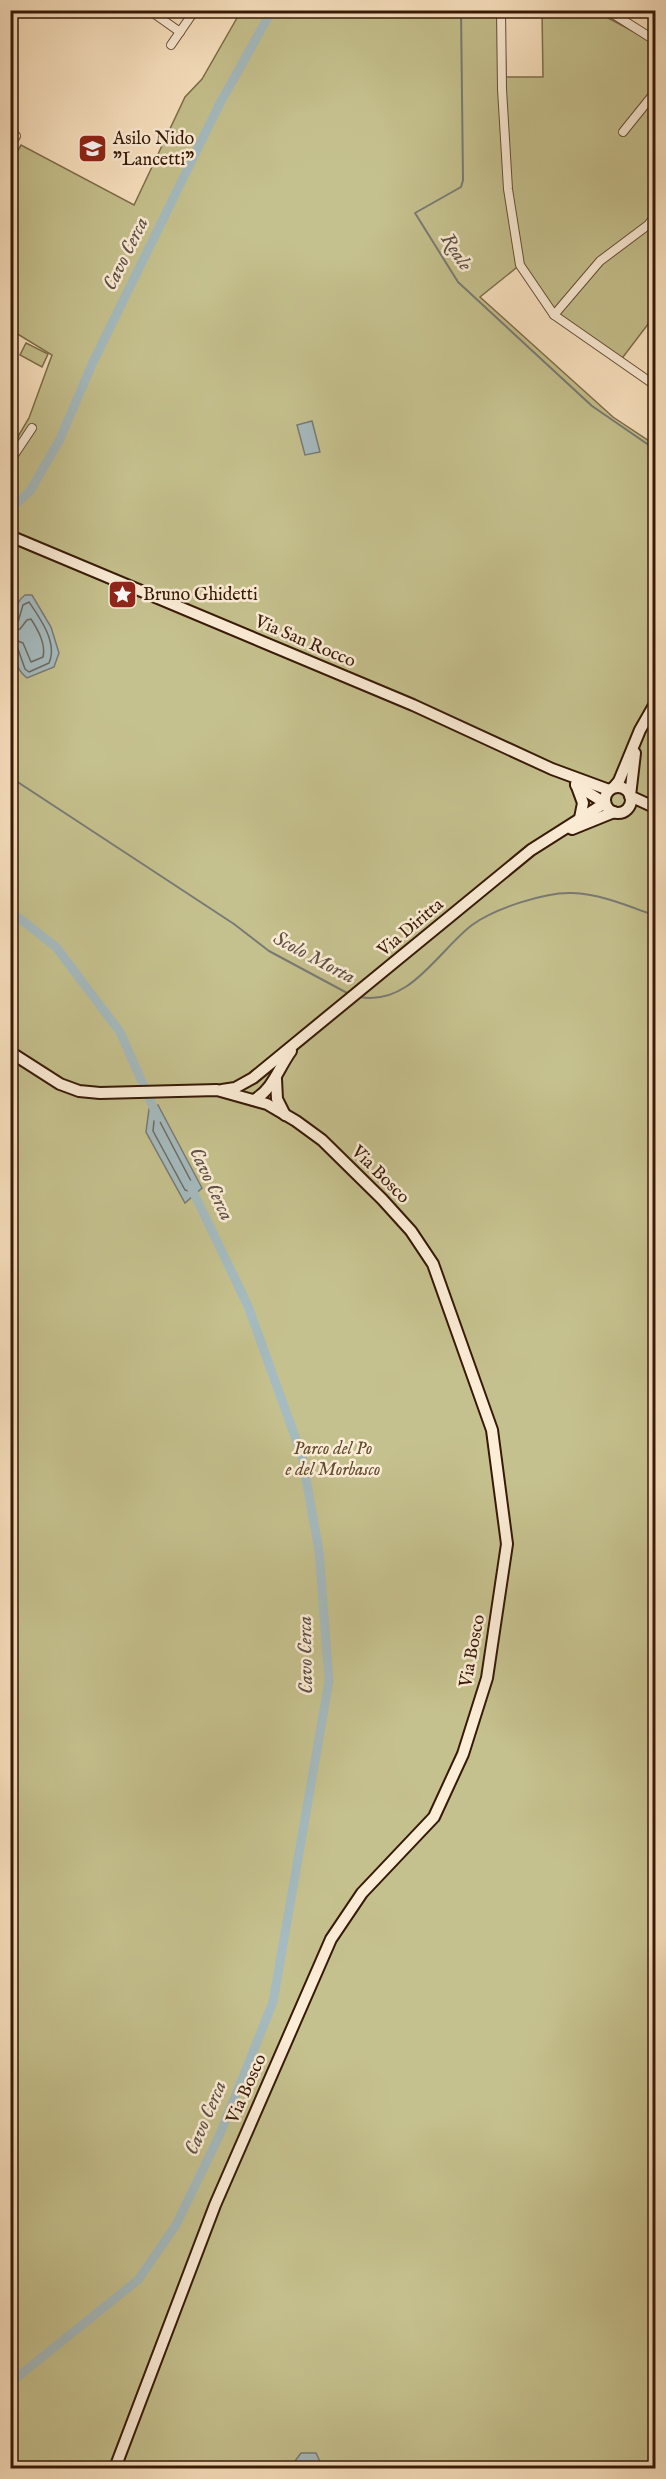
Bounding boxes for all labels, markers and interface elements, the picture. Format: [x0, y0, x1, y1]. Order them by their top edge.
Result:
place label: Asilo Nido "Lancetti" [112, 128, 195, 172]
school or university icon: Asilo Nido "Lancetti" [76, 133, 108, 165]
water label: Cavo Cerca [98, 213, 154, 295]
water label: Reale [435, 228, 478, 276]
place icon: Bruno Ghidetti [106, 579, 138, 611]
place label: Bruno Ghidetti [143, 584, 258, 607]
street label: Via San Rocco [250, 610, 359, 674]
street label: Via Diritta [373, 894, 449, 963]
water label: Scolo Morta [269, 926, 359, 990]
street label: Via Bosco [345, 1140, 414, 1209]
water label: Cavo Cerca [183, 1143, 239, 1225]
park label: Parco del Po e del Morbasco [285, 1438, 380, 1482]
street label: Via Bosco [454, 1612, 491, 1690]
water label: Cavo Cerca [293, 1616, 319, 1694]
street label: Via Bosco [221, 2050, 273, 2128]
water label: Cavo Cerca [179, 2077, 233, 2159]

